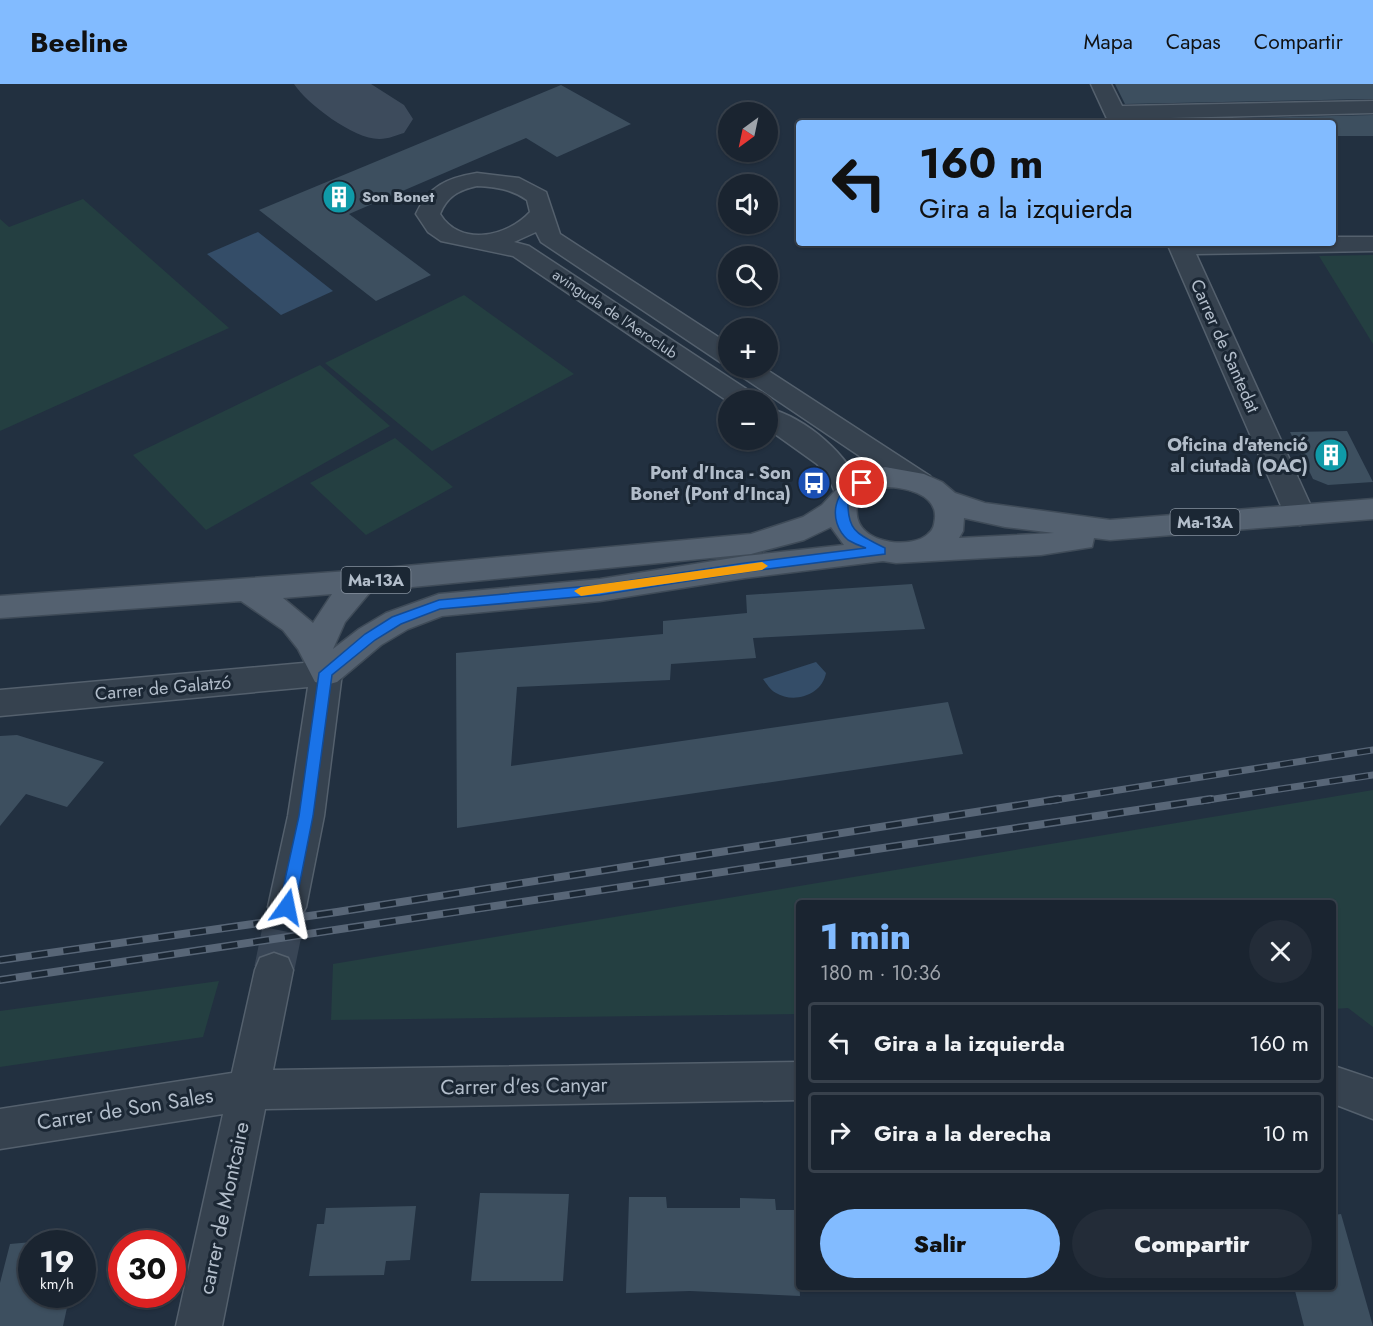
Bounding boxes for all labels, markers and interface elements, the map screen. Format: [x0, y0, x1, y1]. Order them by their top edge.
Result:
text: Beeline [30, 22, 128, 63]
text: Mapa [1084, 27, 1133, 57]
text: Capas [1166, 27, 1221, 57]
text: Compartir [1254, 27, 1343, 57]
north arrow [718, 102, 778, 162]
map controls [718, 102, 778, 450]
text: 160 m [919, 133, 1043, 194]
icon: left [820, 144, 898, 222]
button: sound [718, 174, 778, 234]
building icon: Son Bonet [321, 179, 357, 215]
place label: Son Bonet [362, 186, 434, 208]
text: Gira a la izquierda [919, 189, 1133, 228]
button: search [718, 246, 778, 306]
street label: avinguda de l'Aeroclub [548, 264, 682, 364]
street label: Carrer de Santedat [1184, 275, 1266, 418]
button: + [718, 318, 778, 378]
button: − [718, 390, 778, 450]
place label: Oficina d'atenció al ciutadà (OAC) [1167, 432, 1308, 479]
building icon: Oficina d'atenció al ciutadà (OAC) [1313, 437, 1349, 473]
pin [836, 457, 887, 508]
place label: Pont d'Inca - Son Bonet (Pont d'Inca) [630, 460, 791, 507]
bus stop icon: Pont d'Inca - Son Bonet (Pont d'Inca) [796, 465, 832, 501]
icon: arrive [845, 466, 878, 499]
road number: Ma-13A [1170, 509, 1240, 535]
road number: Ma-13A [342, 567, 410, 593]
street label: Carrer de Galatzó [94, 669, 232, 707]
position arrow [255, 875, 319, 939]
text: 1 min [820, 910, 911, 962]
button: close [1249, 920, 1312, 983]
text: 180 m · 10:36 [820, 959, 941, 988]
icon: left [823, 1026, 856, 1059]
text: Gira a la izquierda [874, 1027, 1065, 1059]
text: 160 m [1249, 1027, 1309, 1059]
street label: Carrer d'es Canyar [440, 1070, 609, 1102]
street label: Carrer de Son Sales [35, 1080, 215, 1138]
icon: right [823, 1116, 856, 1149]
text: Gira a la derecha [874, 1117, 1051, 1149]
text: 10 m [1262, 1117, 1309, 1149]
street label: carrer de Montcaire [191, 1119, 257, 1297]
button: Salir [820, 1209, 1060, 1278]
button: Compartir [1072, 1209, 1312, 1278]
speed limit sign: 30 [108, 1230, 186, 1308]
text: 19 [39, 1240, 75, 1283]
text: km/h [40, 1273, 74, 1295]

